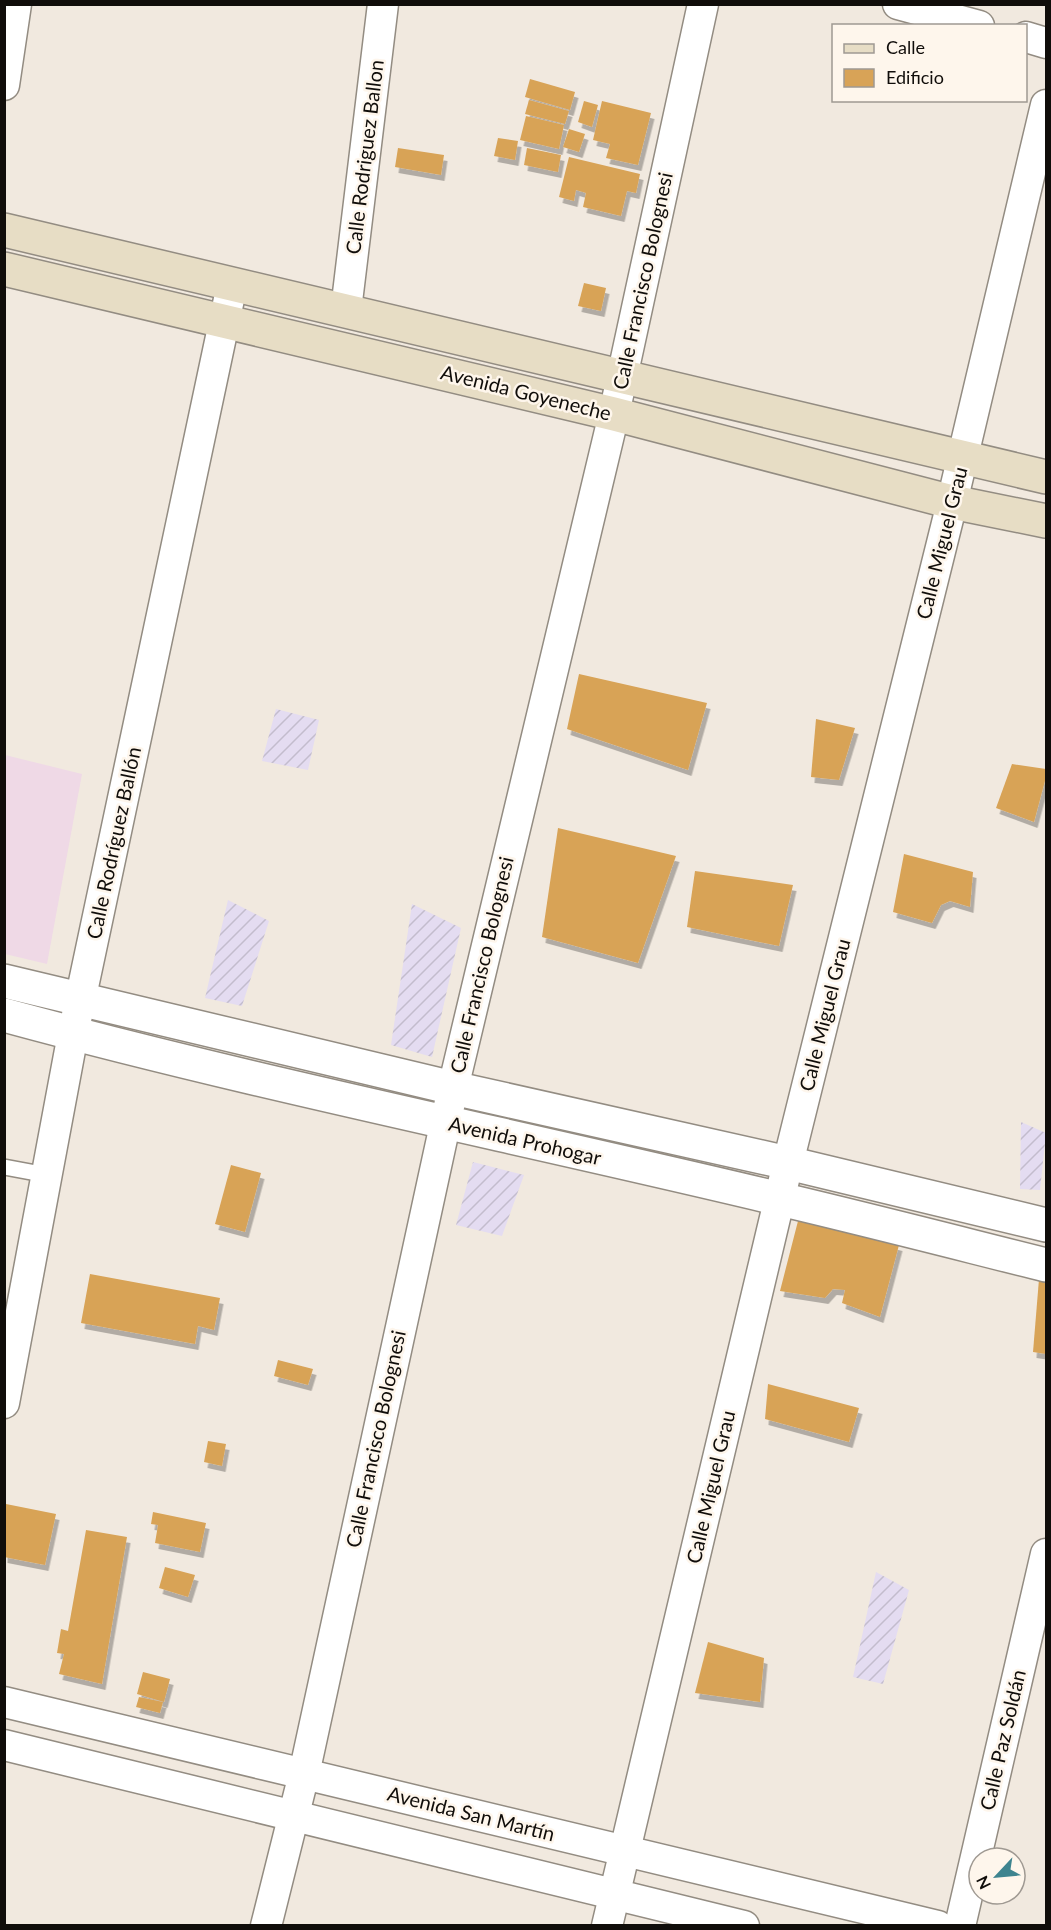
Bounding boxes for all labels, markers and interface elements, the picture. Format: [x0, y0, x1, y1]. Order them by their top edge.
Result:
legend [832, 24, 1027, 102]
text: Calle [886, 36, 925, 58]
street label: Calle Rodriguez Ballon [340, 58, 388, 256]
text: Edificio [886, 66, 944, 88]
street label: Calle Francisco Bolognesi [607, 170, 677, 392]
street label: Avenida Goyeneche [439, 359, 614, 425]
street label: Calle Miguel Grau [910, 464, 972, 621]
street label: Calle Rodríguez Ballón [81, 745, 145, 941]
street label: Calle Francisco Bolognesi [444, 854, 518, 1075]
street label: Calle Miguel Grau [793, 936, 855, 1093]
street label: Avenida Prohogar [447, 1111, 604, 1169]
street label: Calle Francisco Bolognesi [340, 1328, 410, 1550]
street label: Calle Miguel Grau [681, 1408, 739, 1566]
street label: Calle Paz Soldán [974, 1667, 1030, 1812]
street label: Avenida San Martín [385, 1781, 557, 1845]
north arrow [967, 1846, 1027, 1906]
text: N [972, 1873, 994, 1892]

